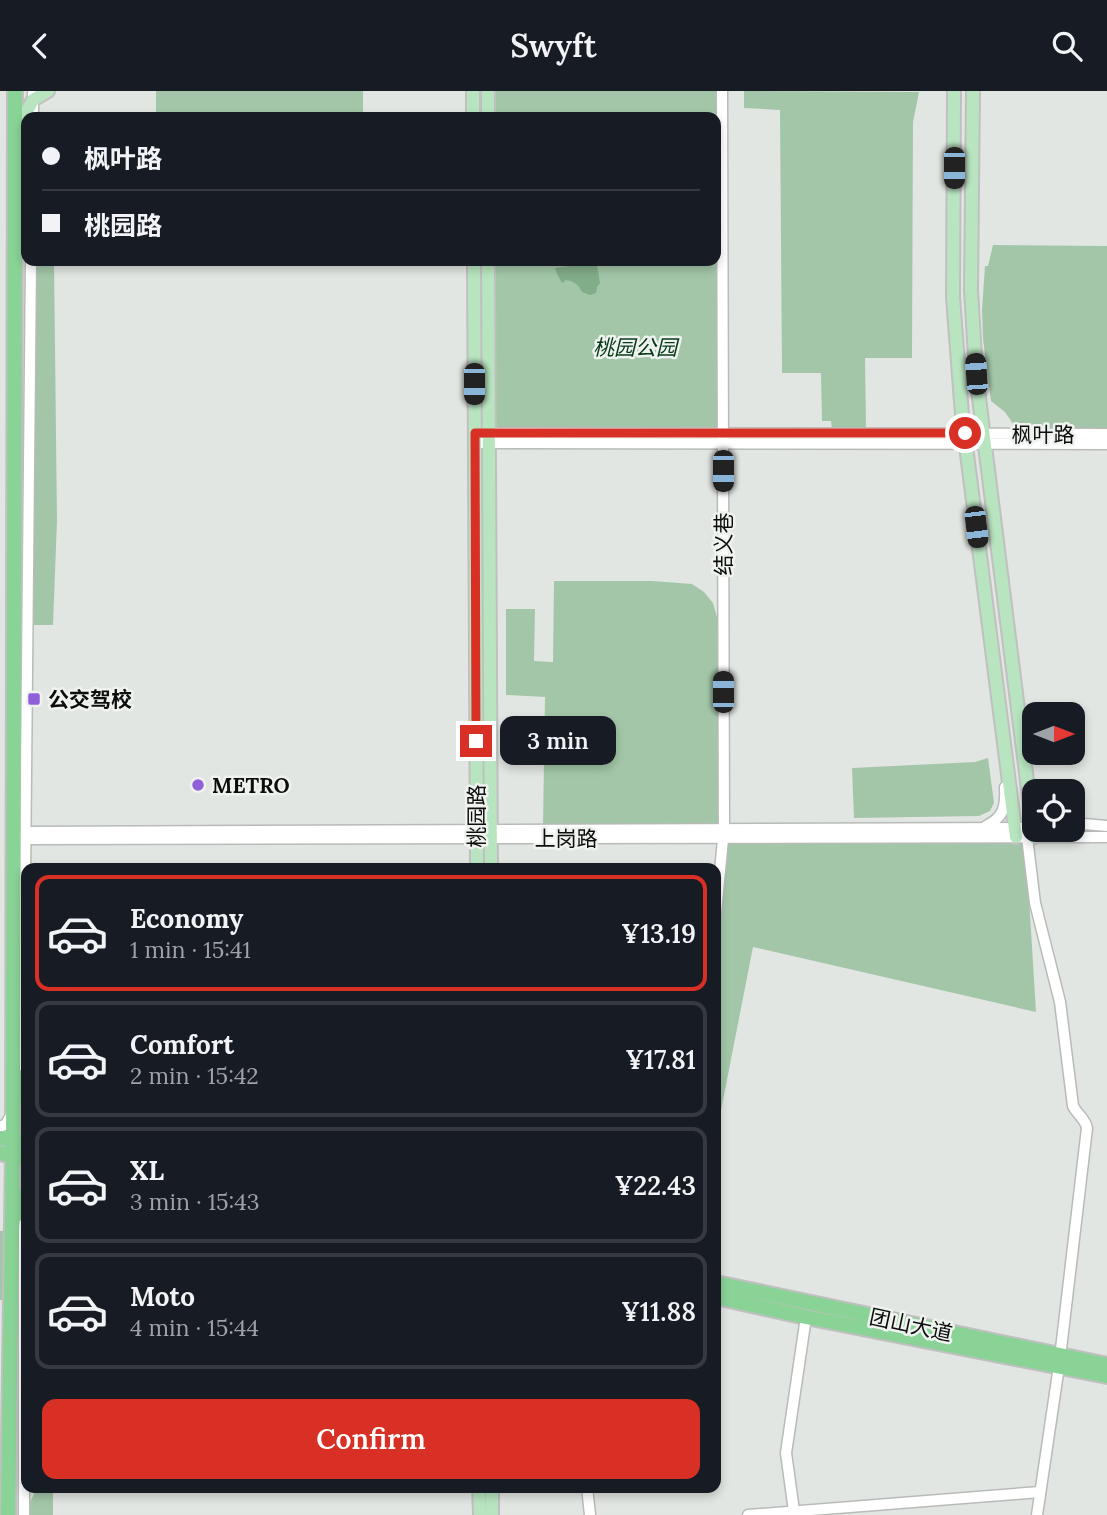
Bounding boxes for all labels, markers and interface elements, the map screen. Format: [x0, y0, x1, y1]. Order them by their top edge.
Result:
text: Swyft [510, 25, 597, 66]
icon: back [21, 27, 59, 65]
icon: search [1048, 27, 1086, 65]
text: 枫叶路 [84, 142, 162, 175]
car [944, 147, 965, 189]
text: 桃园路 [84, 209, 162, 242]
park label: 桃园公园 [593, 334, 680, 361]
car [965, 352, 988, 396]
car [464, 363, 485, 405]
route start [949, 417, 981, 449]
street label: 枫叶路 [1012, 421, 1075, 448]
car [713, 450, 734, 492]
car [964, 505, 989, 549]
street label: 结义巷 [710, 513, 737, 576]
car [713, 671, 734, 713]
place label: 公交驾校 [48, 686, 132, 713]
marker: 公交驾校 [26, 691, 42, 707]
north arrow [1022, 702, 1085, 765]
map controls [1022, 702, 1085, 842]
callout: 3 min [500, 717, 616, 765]
route end [460, 725, 492, 757]
text: 3 min [527, 726, 589, 755]
place label: METRO [212, 772, 290, 799]
marker: METRO [190, 777, 206, 793]
button: locate [1022, 779, 1085, 842]
street label: 桃园路 [463, 785, 490, 848]
street label: 上岗路 [535, 825, 598, 852]
icon: car [46, 902, 109, 965]
text: Economy [130, 902, 243, 935]
text: ¥13.19 [621, 917, 696, 950]
text: 1 min · 15:41 [130, 935, 251, 964]
icon: car [46, 1028, 109, 1091]
text: Comfort [130, 1028, 234, 1061]
text: ¥17.81 [625, 1043, 696, 1076]
text: 2 min · 15:42 [130, 1061, 259, 1090]
icon: car [46, 1154, 109, 1217]
text: XL [130, 1154, 164, 1187]
text: ¥22.43 [615, 1169, 696, 1202]
text: 3 min · 15:43 [130, 1187, 260, 1216]
icon: car [46, 1280, 109, 1343]
text: Moto [130, 1280, 195, 1313]
text: ¥11.88 [621, 1295, 696, 1328]
street label: 团山大道 [867, 1303, 955, 1347]
text: 4 min · 15:44 [130, 1313, 259, 1342]
button: Confirm [42, 1399, 700, 1479]

